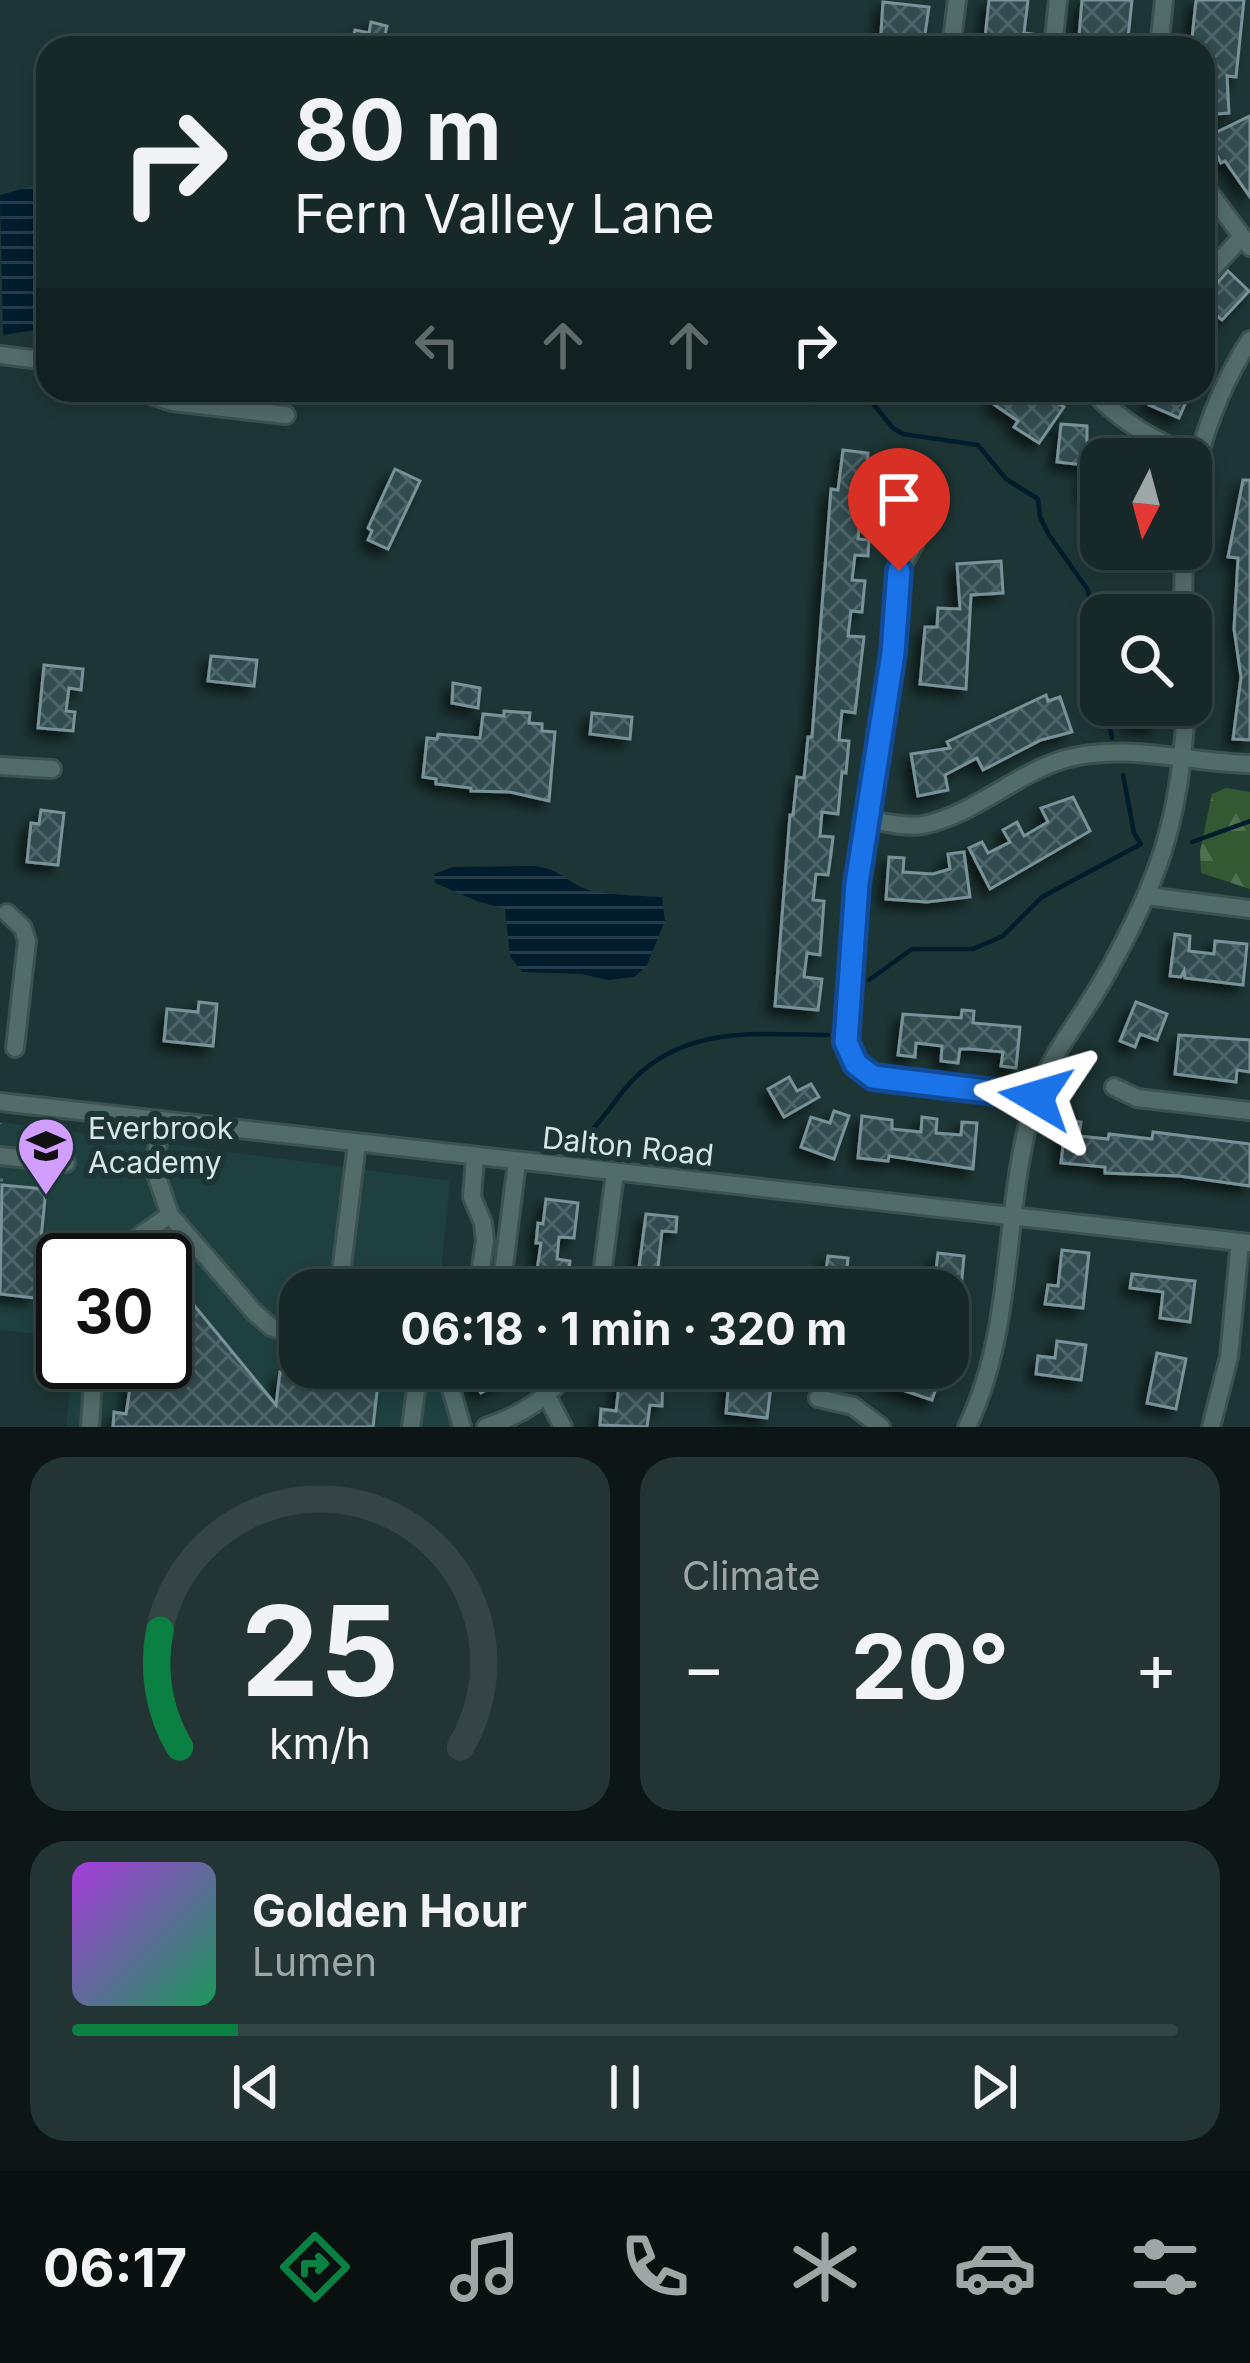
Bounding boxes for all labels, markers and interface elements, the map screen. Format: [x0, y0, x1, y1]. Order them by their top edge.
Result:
text: 80 m [294, 79, 502, 180]
icon: right [96, 84, 252, 240]
text: Fern Valley Lane [294, 181, 715, 246]
icon: left [404, 312, 470, 378]
icon: ahead [530, 312, 596, 378]
icon: ahead [656, 312, 722, 378]
icon: right [782, 312, 848, 378]
north arrow [1080, 438, 1212, 570]
map controls [1080, 438, 1212, 726]
pin [848, 448, 950, 571]
icon: arrive [866, 466, 932, 532]
button: search [1080, 594, 1212, 726]
position arrow [973, 1034, 1099, 1160]
place label: Everbrook Academy [88, 1110, 234, 1180]
school or university icon: Everbrook Academy [15, 1115, 77, 1197]
street label: Dalton Road [541, 1119, 716, 1173]
speed limit sign: 30 [36, 1233, 192, 1389]
text: 06:18 · 1 min · 320 m [401, 1301, 847, 1356]
text: Climate [682, 1552, 821, 1599]
text: 25 [241, 1575, 399, 1726]
text: 20° [851, 1612, 1009, 1721]
text: − [682, 1627, 726, 1707]
text: + [1134, 1627, 1178, 1707]
text: km/h [269, 1717, 371, 1769]
text: Golden Hour [252, 1883, 527, 1938]
text: Lumen [252, 1938, 377, 1985]
icon: previous [223, 2054, 289, 2120]
icon: pause [592, 2054, 658, 2120]
icon: next [961, 2054, 1027, 2120]
icon: directions [273, 2225, 357, 2309]
icon: music [443, 2225, 527, 2309]
icon: phone [613, 2225, 697, 2309]
icon: climate [783, 2225, 867, 2309]
icon: car [953, 2225, 1037, 2309]
icon: filters [1123, 2225, 1207, 2309]
text: 06:17 [43, 2235, 187, 2300]

